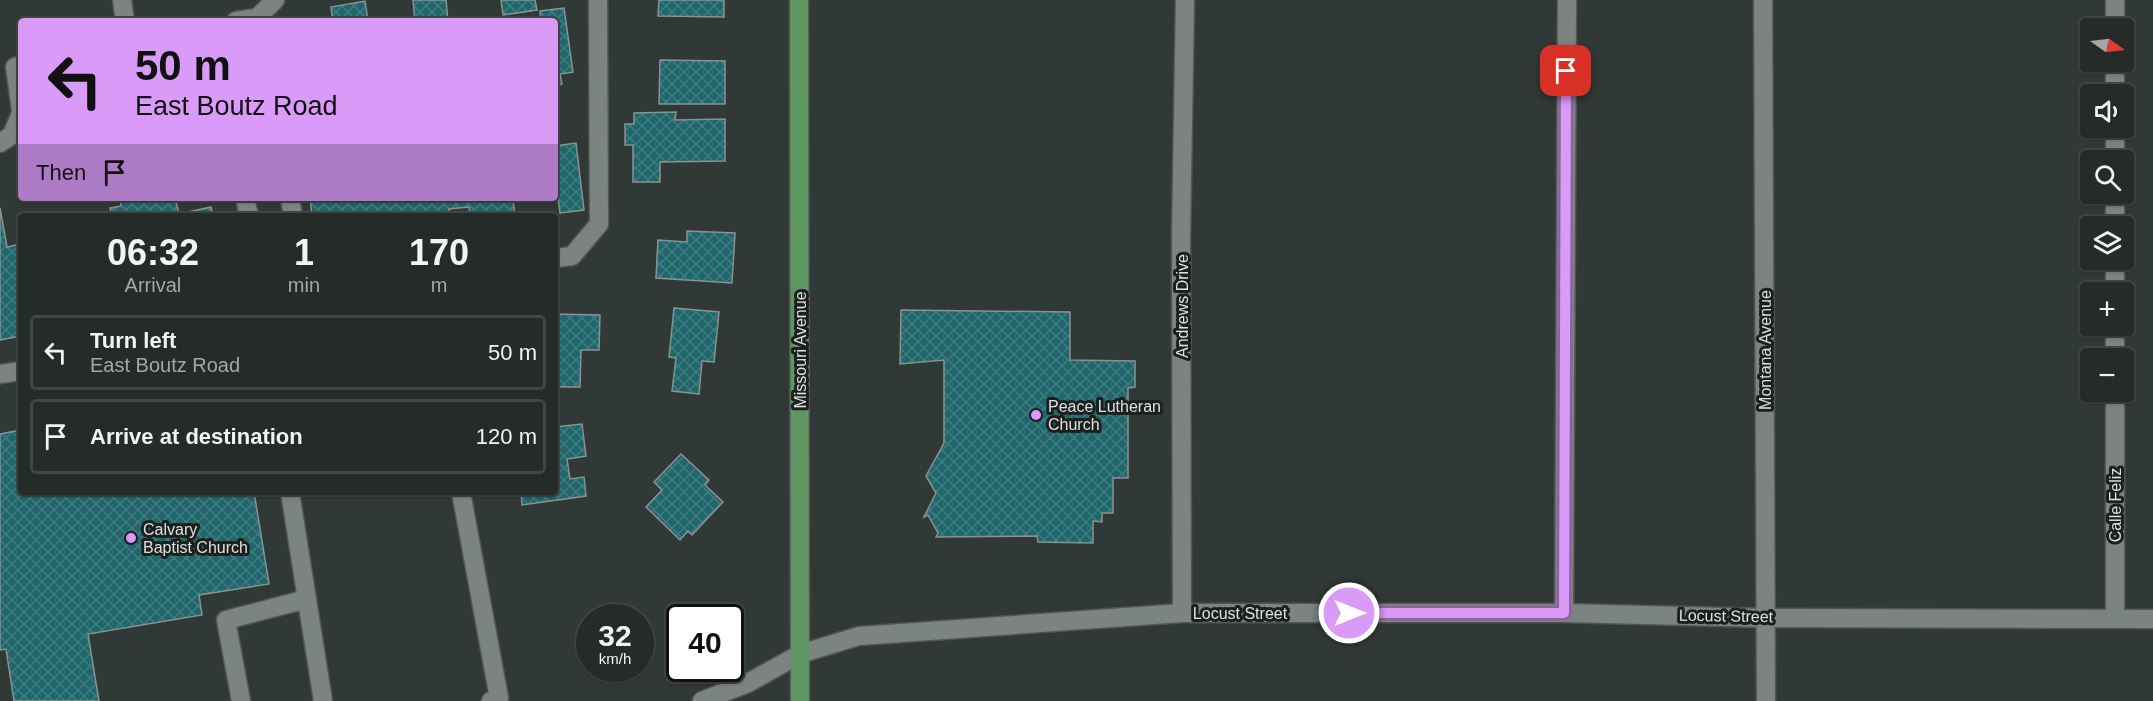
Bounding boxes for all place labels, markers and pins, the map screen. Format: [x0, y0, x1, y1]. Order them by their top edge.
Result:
pin [1540, 45, 1591, 96]
place label: Peace Lutheran Church [1048, 398, 1161, 433]
marker: Peace Lutheran Church [1029, 408, 1043, 422]
place label: Calvary Baptist Church [143, 521, 248, 556]
marker: Calvary Baptist Church [124, 531, 138, 545]

